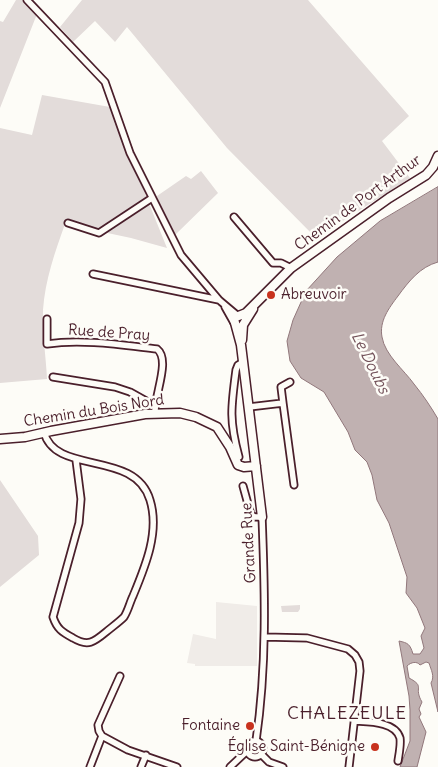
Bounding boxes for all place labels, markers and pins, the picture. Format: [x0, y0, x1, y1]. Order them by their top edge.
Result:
place label: Abreuvoir [281, 286, 347, 304]
marker: Abreuvoir [265, 289, 277, 301]
place label: Fontaine [181, 717, 240, 735]
marker: Fontaine [244, 720, 256, 732]
place label: Église Saint-Bénigne [228, 738, 365, 756]
marker: Église Saint-Bénigne [369, 741, 381, 753]

